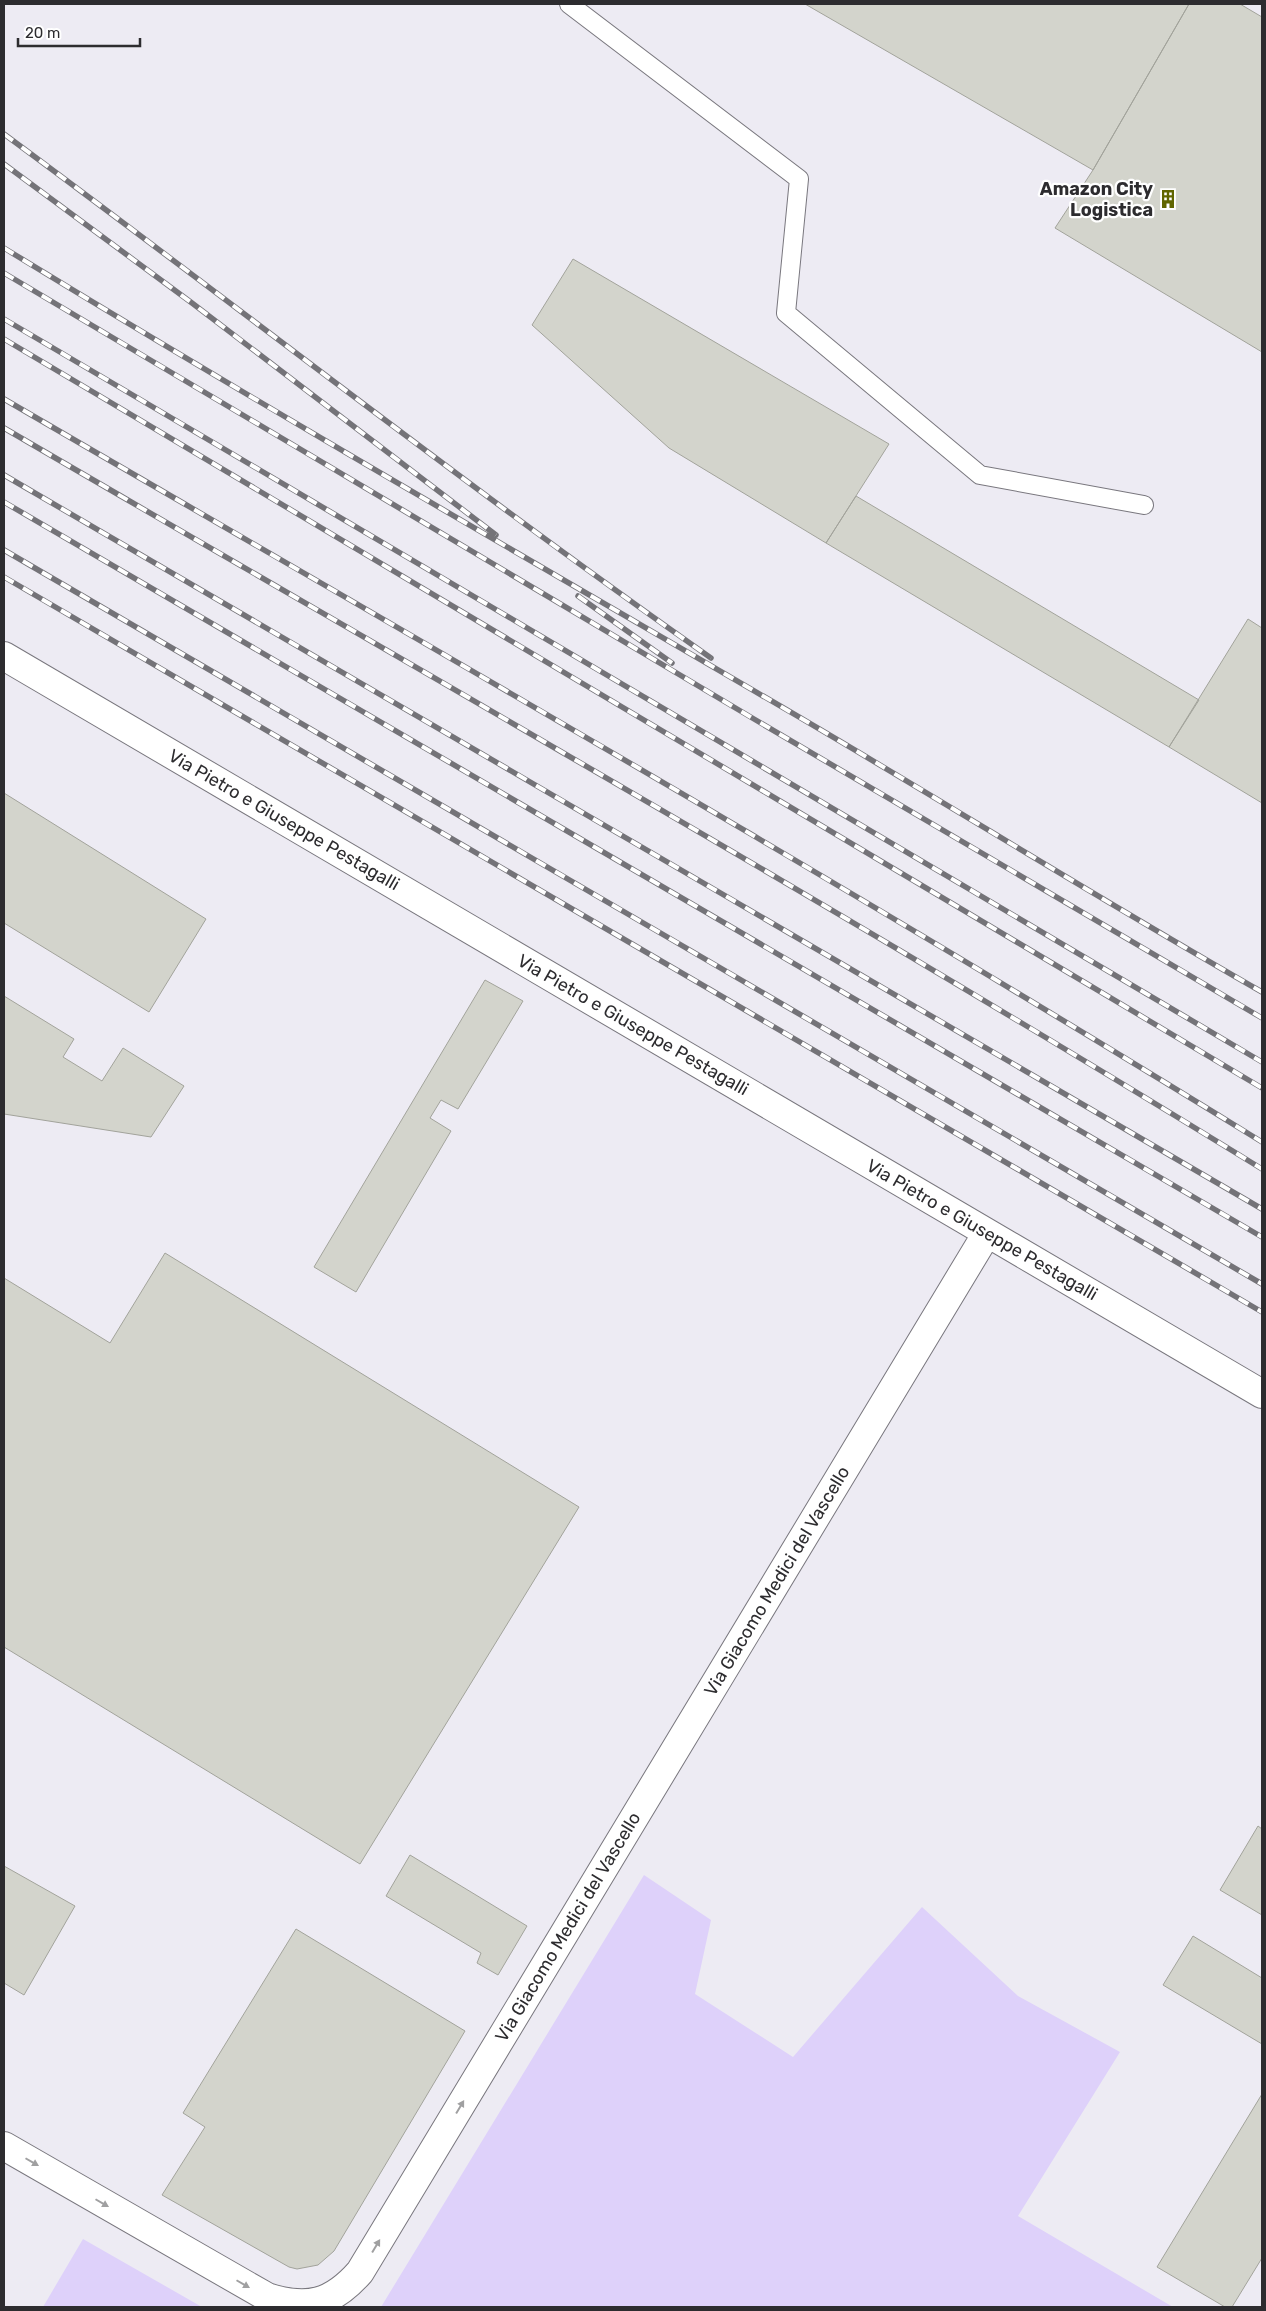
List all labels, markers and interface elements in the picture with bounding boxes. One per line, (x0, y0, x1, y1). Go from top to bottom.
scale bar (18, 15, 140, 47)
text: 20 m (25, 24, 60, 42)
place label: Amazon City Logistica (1040, 178, 1153, 221)
building icon: Amazon City Logistica (1157, 188, 1179, 210)
street label: Via Pietro e Giuseppe Pestagalli (164, 745, 404, 895)
street label: Via Pietro e Giuseppe Pestagalli (513, 950, 753, 1100)
street label: Via Pietro e Giuseppe Pestagalli (862, 1155, 1102, 1305)
street label: Via Giacomo Medici del Vascello (700, 1462, 854, 1700)
street label: Via Giacomo Medici del Vascello (491, 1808, 645, 2046)
one-way arrow (455, 2100, 464, 2113)
one-way arrow (25, 2158, 38, 2167)
one-way arrow (95, 2199, 110, 2207)
one-way arrow (371, 2239, 380, 2252)
one-way arrow (236, 2280, 251, 2288)

